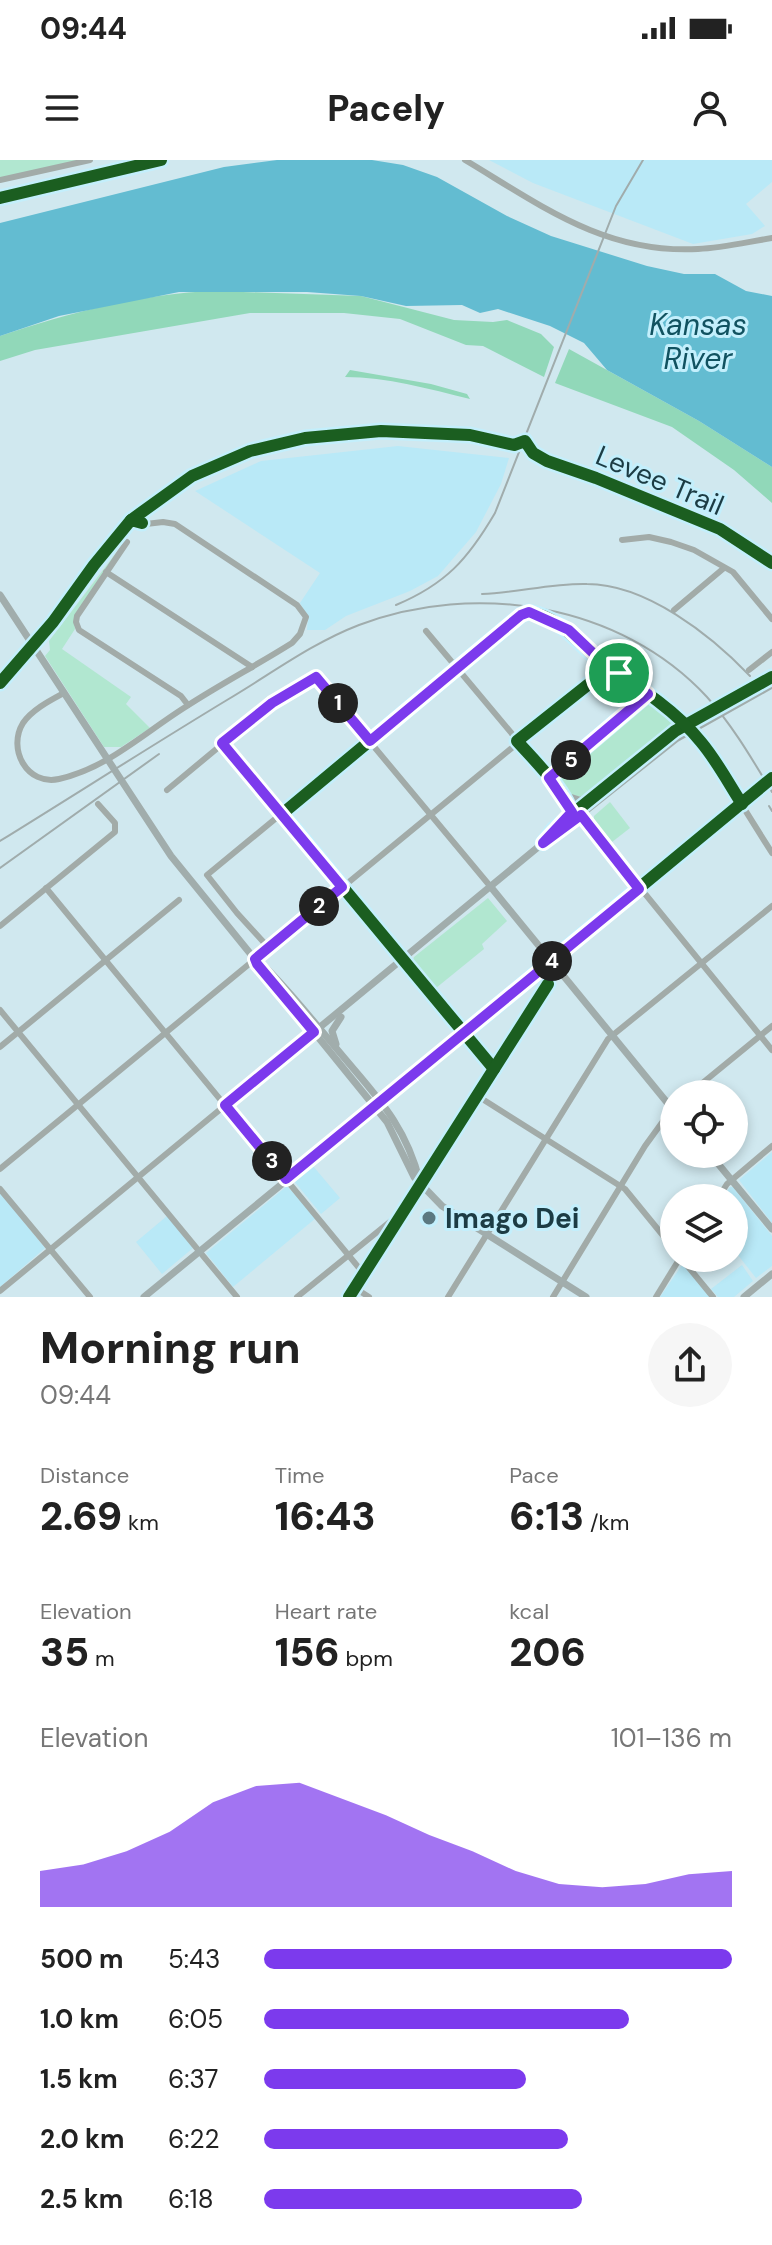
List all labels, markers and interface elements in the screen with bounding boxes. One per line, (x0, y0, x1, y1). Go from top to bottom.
text: 09:44 (40, 9, 127, 48)
text: Pacely (327, 85, 445, 132)
icon: menu (40, 86, 84, 130)
icon: person (688, 86, 732, 130)
water label: Kansas River (649, 305, 747, 378)
street label: Levee Trail (590, 437, 729, 524)
pin (585, 639, 653, 707)
icon: arrive (597, 651, 641, 695)
pin: 1 (318, 683, 358, 723)
text: 1 (334, 688, 342, 717)
pin: 5 (551, 740, 591, 780)
text: 5 (564, 745, 578, 774)
pin: 2 (299, 886, 339, 926)
text: 2 (313, 891, 325, 920)
pin: 4 (532, 941, 572, 981)
text: 4 (545, 946, 559, 975)
map controls (660, 1080, 748, 1272)
button: locate (660, 1080, 748, 1168)
pin: 3 (252, 1141, 292, 1181)
text: 3 (265, 1146, 279, 1175)
button: layers (660, 1184, 748, 1272)
place label: Imago Dei (445, 1200, 580, 1237)
marker: Imago Dei (420, 1209, 438, 1227)
text: Morning run (40, 1319, 301, 1377)
button: share (648, 1323, 732, 1407)
text: 09:44 (40, 1378, 111, 1412)
text: Distance (40, 1461, 129, 1490)
text: Time (275, 1461, 324, 1490)
text: Pace (509, 1461, 559, 1490)
text: 2.69 (40, 1490, 122, 1542)
text: 16:43 (275, 1490, 376, 1542)
text: 6:13 (509, 1490, 584, 1542)
text: km (122, 1508, 159, 1537)
text: /km (584, 1508, 629, 1537)
text: Elevation (40, 1597, 132, 1626)
text: Heart rate (275, 1597, 377, 1626)
text: kcal (509, 1597, 549, 1626)
text: 35 (40, 1626, 89, 1678)
text: 156 (275, 1626, 340, 1678)
text: 206 (509, 1626, 586, 1678)
text: m (89, 1644, 115, 1673)
text: bpm (340, 1644, 393, 1673)
text: Elevation (40, 1721, 148, 1755)
text: 101–136 m (611, 1721, 732, 1755)
text: 500 m (40, 1942, 123, 1976)
text: 5:43 (168, 1942, 220, 1976)
text: 1.0 km (40, 2002, 119, 2036)
text: 6:05 (168, 2002, 223, 2036)
text: 1.5 km (40, 2062, 118, 2096)
text: 6:37 (168, 2062, 218, 2096)
text: 2.0 km (40, 2122, 124, 2156)
text: 6:22 (168, 2122, 220, 2156)
text: 2.5 km (40, 2182, 123, 2216)
text: 6:18 (168, 2182, 214, 2216)

